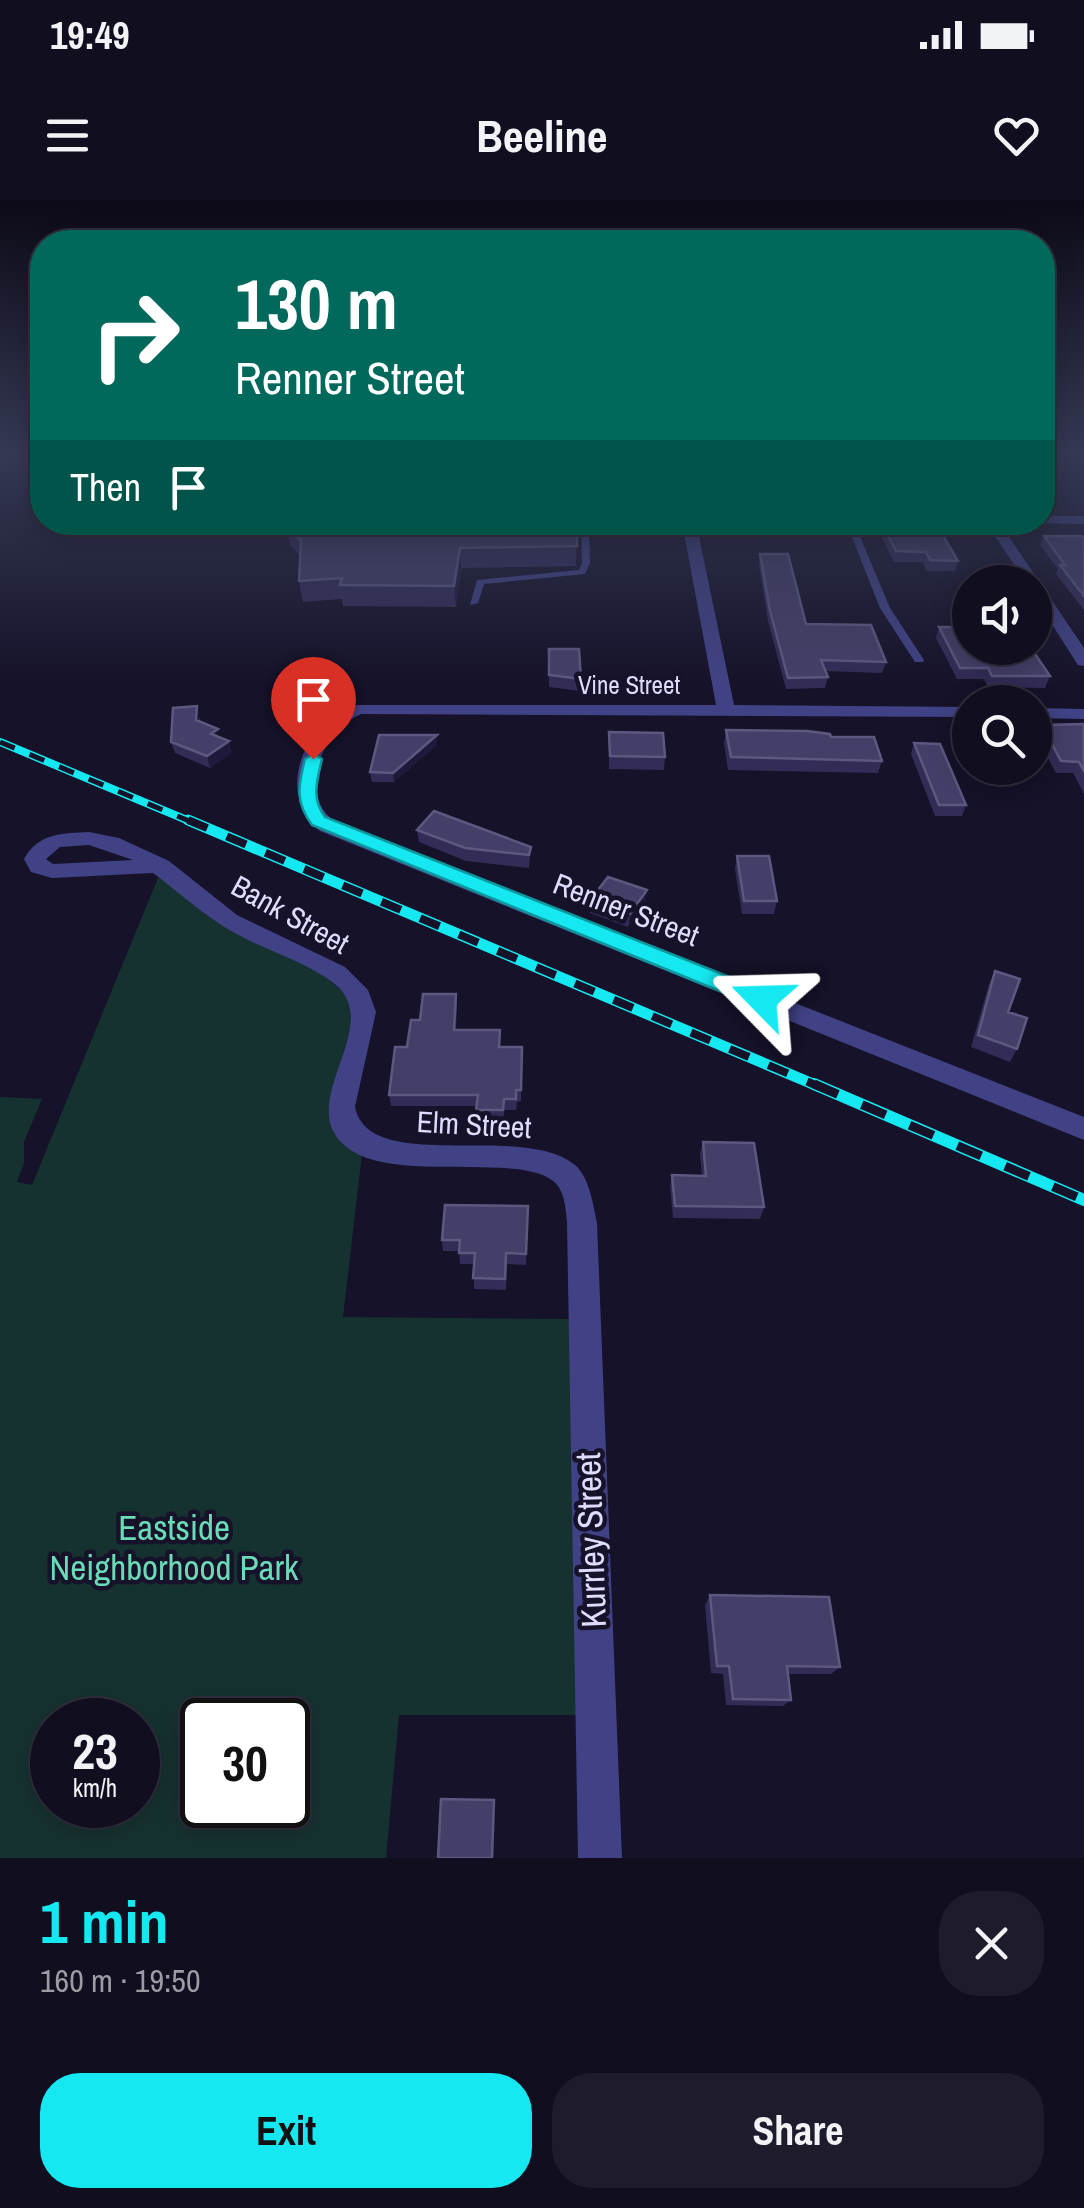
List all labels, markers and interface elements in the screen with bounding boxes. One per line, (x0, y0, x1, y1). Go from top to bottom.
text: 19:49 (50, 10, 130, 61)
text: Beeline (476, 105, 608, 166)
icon: menu (40, 108, 95, 163)
icon: heart (989, 108, 1044, 163)
text: 130 m (235, 257, 398, 351)
icon: right (70, 270, 200, 400)
text: Renner Street (235, 347, 465, 408)
icon: arrive (161, 460, 216, 515)
text: Then (70, 462, 141, 513)
map controls (952, 565, 1052, 785)
button: sound (952, 565, 1052, 665)
pin (271, 657, 356, 760)
street label: Vine Street (578, 668, 680, 702)
icon: arrive (286, 672, 341, 727)
button: search (952, 685, 1052, 785)
street label: Renner Street (548, 863, 705, 955)
street label: Bank Street (225, 865, 357, 963)
position arrow (710, 947, 814, 1051)
street label: Elm Street (416, 1101, 533, 1147)
street label: Kurrley Street (564, 1452, 617, 1629)
park label: Eastside Neighborhood Park (50, 1504, 299, 1591)
speed limit sign: 30 (180, 1698, 310, 1828)
text: 23 (72, 1717, 118, 1785)
text: km/h (73, 1771, 117, 1805)
text: 1 min (40, 1881, 169, 1962)
button: close (939, 1891, 1044, 1996)
text: 160 m · 19:50 (40, 1959, 200, 2002)
button: Exit (40, 2073, 532, 2188)
button: Share (552, 2073, 1044, 2188)

